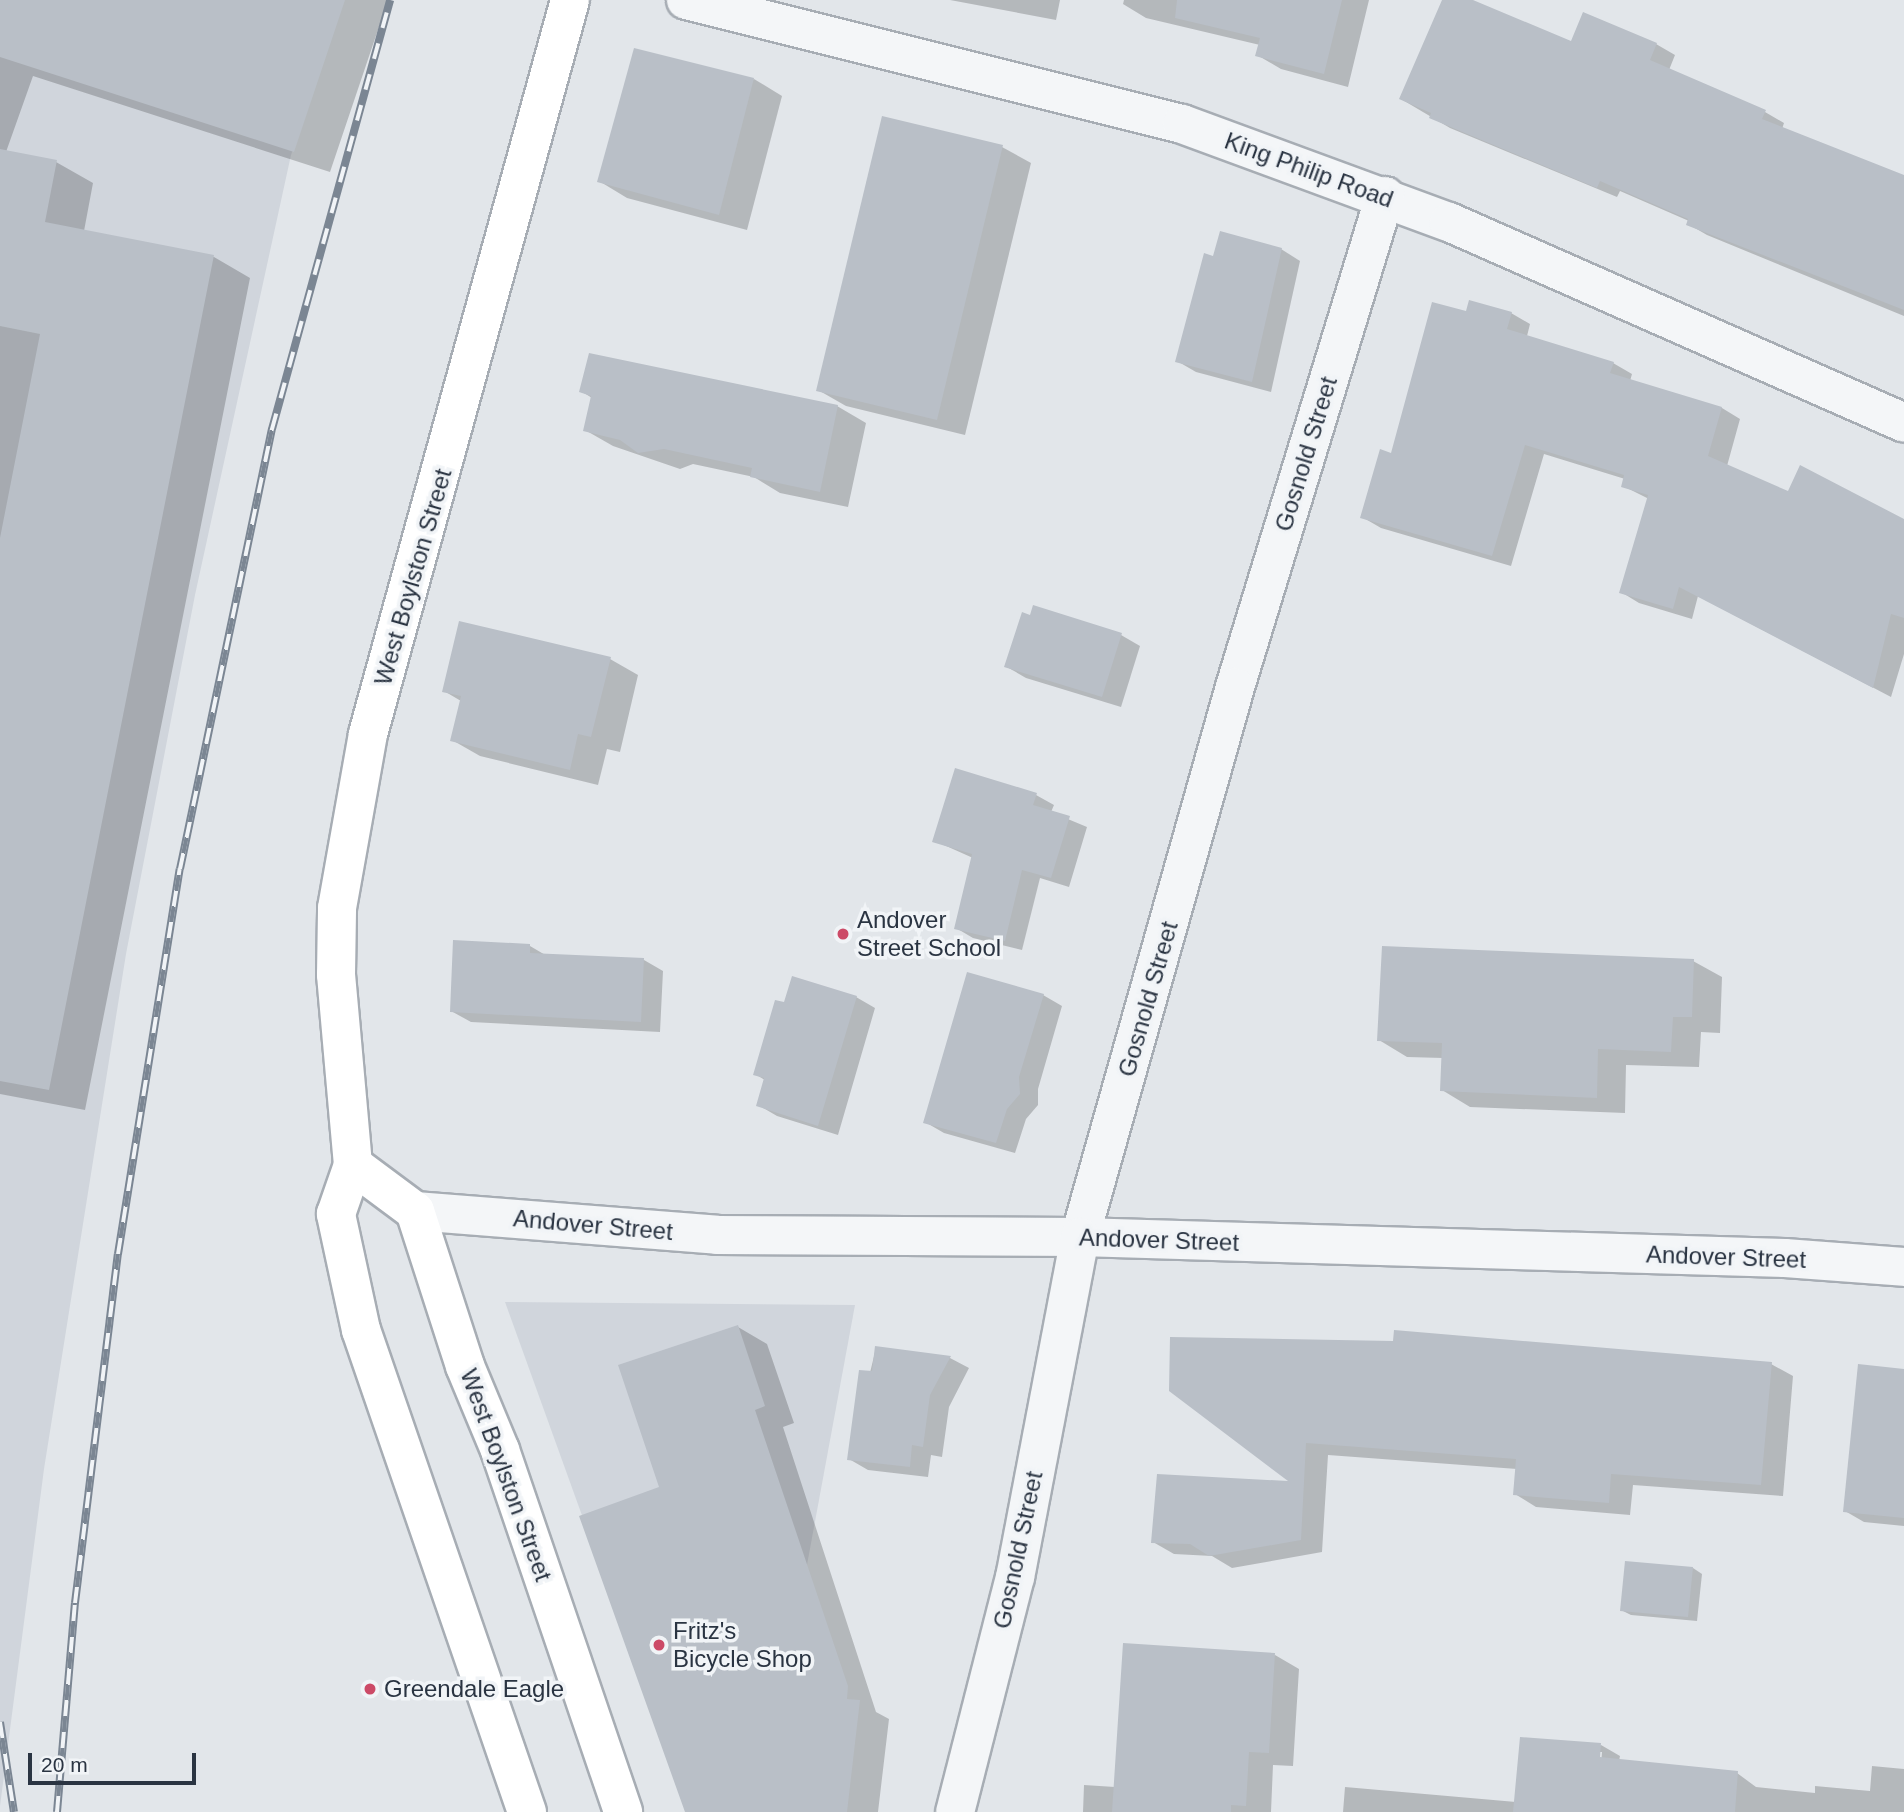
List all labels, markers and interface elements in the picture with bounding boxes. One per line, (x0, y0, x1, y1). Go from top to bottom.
street label: King Philip Road (1221, 126, 1397, 214)
street label: Gosnold Street (1269, 373, 1343, 535)
street label: West Boylston Street (368, 466, 458, 688)
place label: Andover Street School (857, 906, 1001, 962)
street label: Gosnold Street (1112, 918, 1184, 1080)
marker: Andover Street School (835, 926, 851, 942)
street label: Andover Street (512, 1204, 674, 1246)
street label: Andover Street (1079, 1223, 1239, 1257)
street label: Andover Street (1646, 1240, 1806, 1274)
street label: West Boylston Street (454, 1365, 558, 1585)
street label: Gosnold Street (987, 1469, 1049, 1631)
place label: Fritz's Bicycle Shop (673, 1617, 812, 1673)
marker: Fritz's Bicycle Shop (651, 1637, 667, 1653)
place label: Greendale Eagle (384, 1675, 564, 1703)
marker: Greendale Eagle (362, 1681, 378, 1697)
scale bar (32, 1738, 200, 1782)
text: 20 m (41, 1753, 88, 1776)

